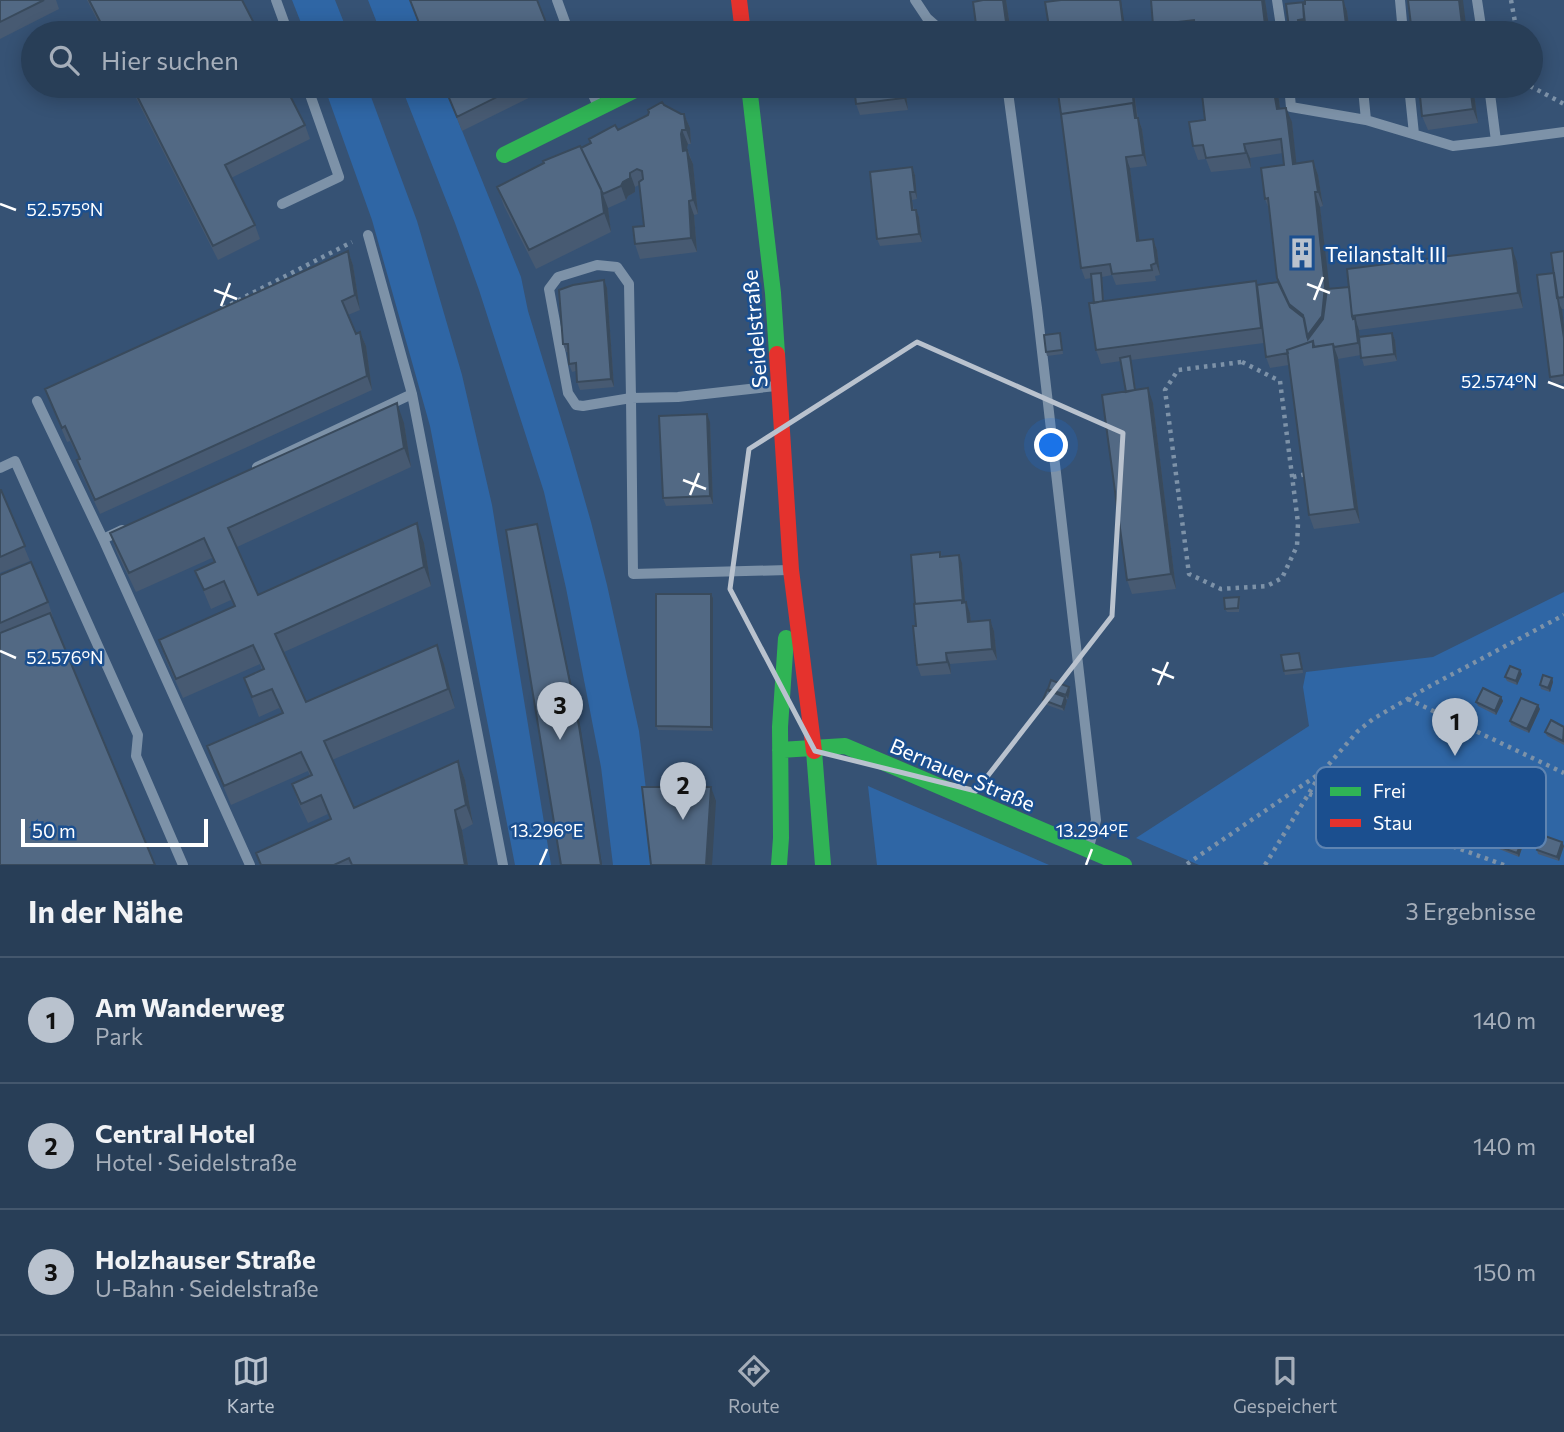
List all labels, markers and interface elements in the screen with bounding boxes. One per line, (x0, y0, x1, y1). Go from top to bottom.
search box (21, 21, 1543, 98)
icon: search (45, 41, 83, 79)
text: Hier suchen (101, 44, 239, 75)
text: 52.575°N (27, 198, 103, 220)
building icon: Teilanstalt III (1285, 236, 1319, 270)
place label: Teilanstalt III (1325, 241, 1446, 266)
street label: Seidelstraße (736, 269, 772, 389)
text: 52.574°N (1461, 370, 1537, 392)
your location (1034, 428, 1068, 462)
text: 52.576°N (26, 646, 104, 668)
pin: 3 (537, 682, 583, 740)
pin: 1 (1432, 698, 1478, 756)
street label: Bernauer Straße (887, 732, 1039, 816)
pin: 2 (660, 762, 706, 820)
legend (1316, 767, 1546, 848)
text: Frei (1373, 779, 1406, 802)
text: Stau (1373, 811, 1412, 834)
scale bar (21, 816, 208, 848)
text: 50 m (32, 819, 76, 842)
text: 13.296°E (511, 819, 583, 841)
text: 13.294°E (1056, 819, 1128, 841)
text: In der Nähe (28, 892, 183, 929)
text: 3 Ergebnisse (1406, 897, 1536, 925)
text: Am Wanderweg (95, 991, 284, 1022)
text: 1 (46, 1006, 56, 1034)
text: 140 m (1473, 1006, 1536, 1034)
text: Park (95, 1022, 143, 1050)
text: Central Hotel (95, 1117, 255, 1148)
text: 2 (44, 1132, 58, 1160)
text: 140 m (1473, 1132, 1536, 1160)
text: Hotel · Seidelstraße (95, 1148, 297, 1176)
text: Holzhauser Straße (95, 1243, 316, 1274)
text: 3 (44, 1258, 58, 1286)
text: 150 m (1473, 1258, 1536, 1286)
text: U-Bahn · Seidelstraße (95, 1274, 319, 1302)
tab: Karte (227, 1352, 275, 1417)
tab: Route (728, 1352, 780, 1417)
tab: Gespeichert (1233, 1352, 1337, 1417)

